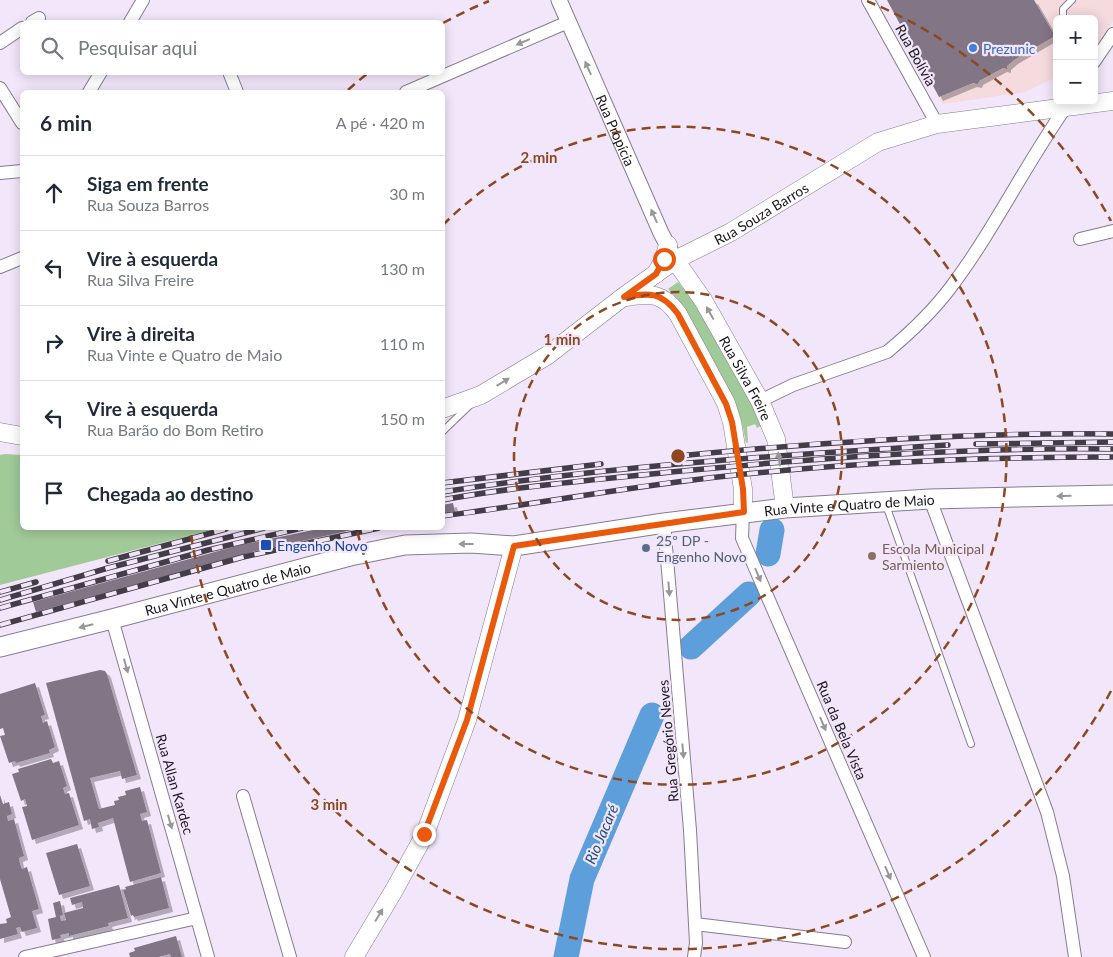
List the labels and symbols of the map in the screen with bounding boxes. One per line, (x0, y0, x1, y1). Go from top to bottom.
street label: Rua Bolívia (892, 21, 940, 89)
one-way arrow (516, 38, 530, 46)
place label: Prezunic (983, 40, 1036, 57)
marker: Prezunic (967, 42, 979, 54)
one-way arrow (584, 61, 592, 75)
street label: Rua Propícia (593, 92, 639, 168)
text: 2 min (520, 148, 558, 166)
street label: Rua Souza Barros (711, 178, 811, 248)
one-way arrow (650, 209, 658, 223)
route start (653, 248, 676, 271)
one-way arrow (706, 307, 715, 320)
text: 1 min (543, 330, 581, 348)
street label: Rua Silva Freire (716, 333, 776, 423)
one-way arrow (495, 378, 510, 386)
centre of rings (669, 447, 687, 465)
one-way arrow (775, 451, 783, 467)
street label: Rua Vinte e Quatro de Maio (763, 490, 935, 519)
one-way arrow (1056, 492, 1072, 500)
place label: 25º DP - Engenho Novo (656, 532, 747, 565)
place label: Engenho Novo (277, 537, 368, 554)
marker: Engenho Novo (259, 538, 273, 552)
one-way arrow (458, 540, 474, 548)
place label: Escola Municipal Sarmiento (882, 540, 984, 573)
marker: 25º DP - Engenho Novo (640, 542, 652, 554)
marker: Escola Municipal Sarmiento (866, 550, 878, 562)
street label: Rua Vinte e Quatro de Maio (143, 558, 312, 619)
one-way arrow (755, 568, 763, 582)
one-way arrow (666, 581, 674, 597)
one-way arrow (78, 622, 93, 630)
one-way arrow (122, 659, 130, 674)
street label: Rua da Bela Vista (814, 678, 871, 782)
street label: Rua Gregório Neves (654, 679, 682, 803)
one-way arrow (820, 717, 828, 731)
street label: Rua Allan Kardec (153, 732, 198, 836)
one-way arrow (680, 743, 688, 759)
text: 3 min (310, 795, 348, 813)
water label: Rio Jacaré (580, 802, 622, 866)
one-way arrow (166, 815, 174, 830)
route end (413, 823, 436, 846)
one-way arrow (884, 866, 892, 880)
one-way arrow (375, 909, 384, 922)

